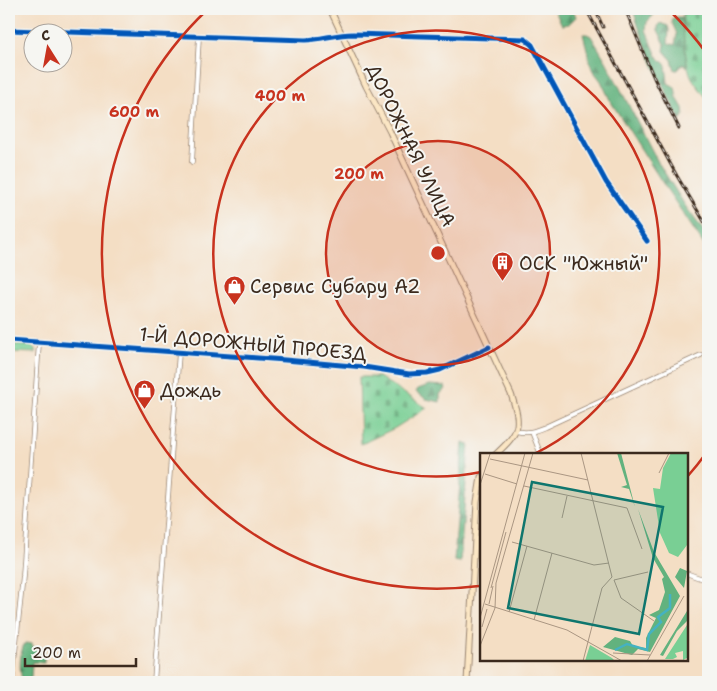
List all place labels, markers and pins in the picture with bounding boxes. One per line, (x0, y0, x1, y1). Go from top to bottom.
centre of rings (429, 244, 447, 262)
building icon: ОСК "Южный" (491, 251, 515, 282)
place label: ОСК "Южный" (519, 251, 648, 276)
shop icon: Сервис Субару А2 (222, 274, 246, 305)
place label: Сервис Субару А2 (250, 274, 420, 299)
shop icon: Дождь (132, 378, 156, 409)
place label: Дождь (160, 378, 221, 403)

